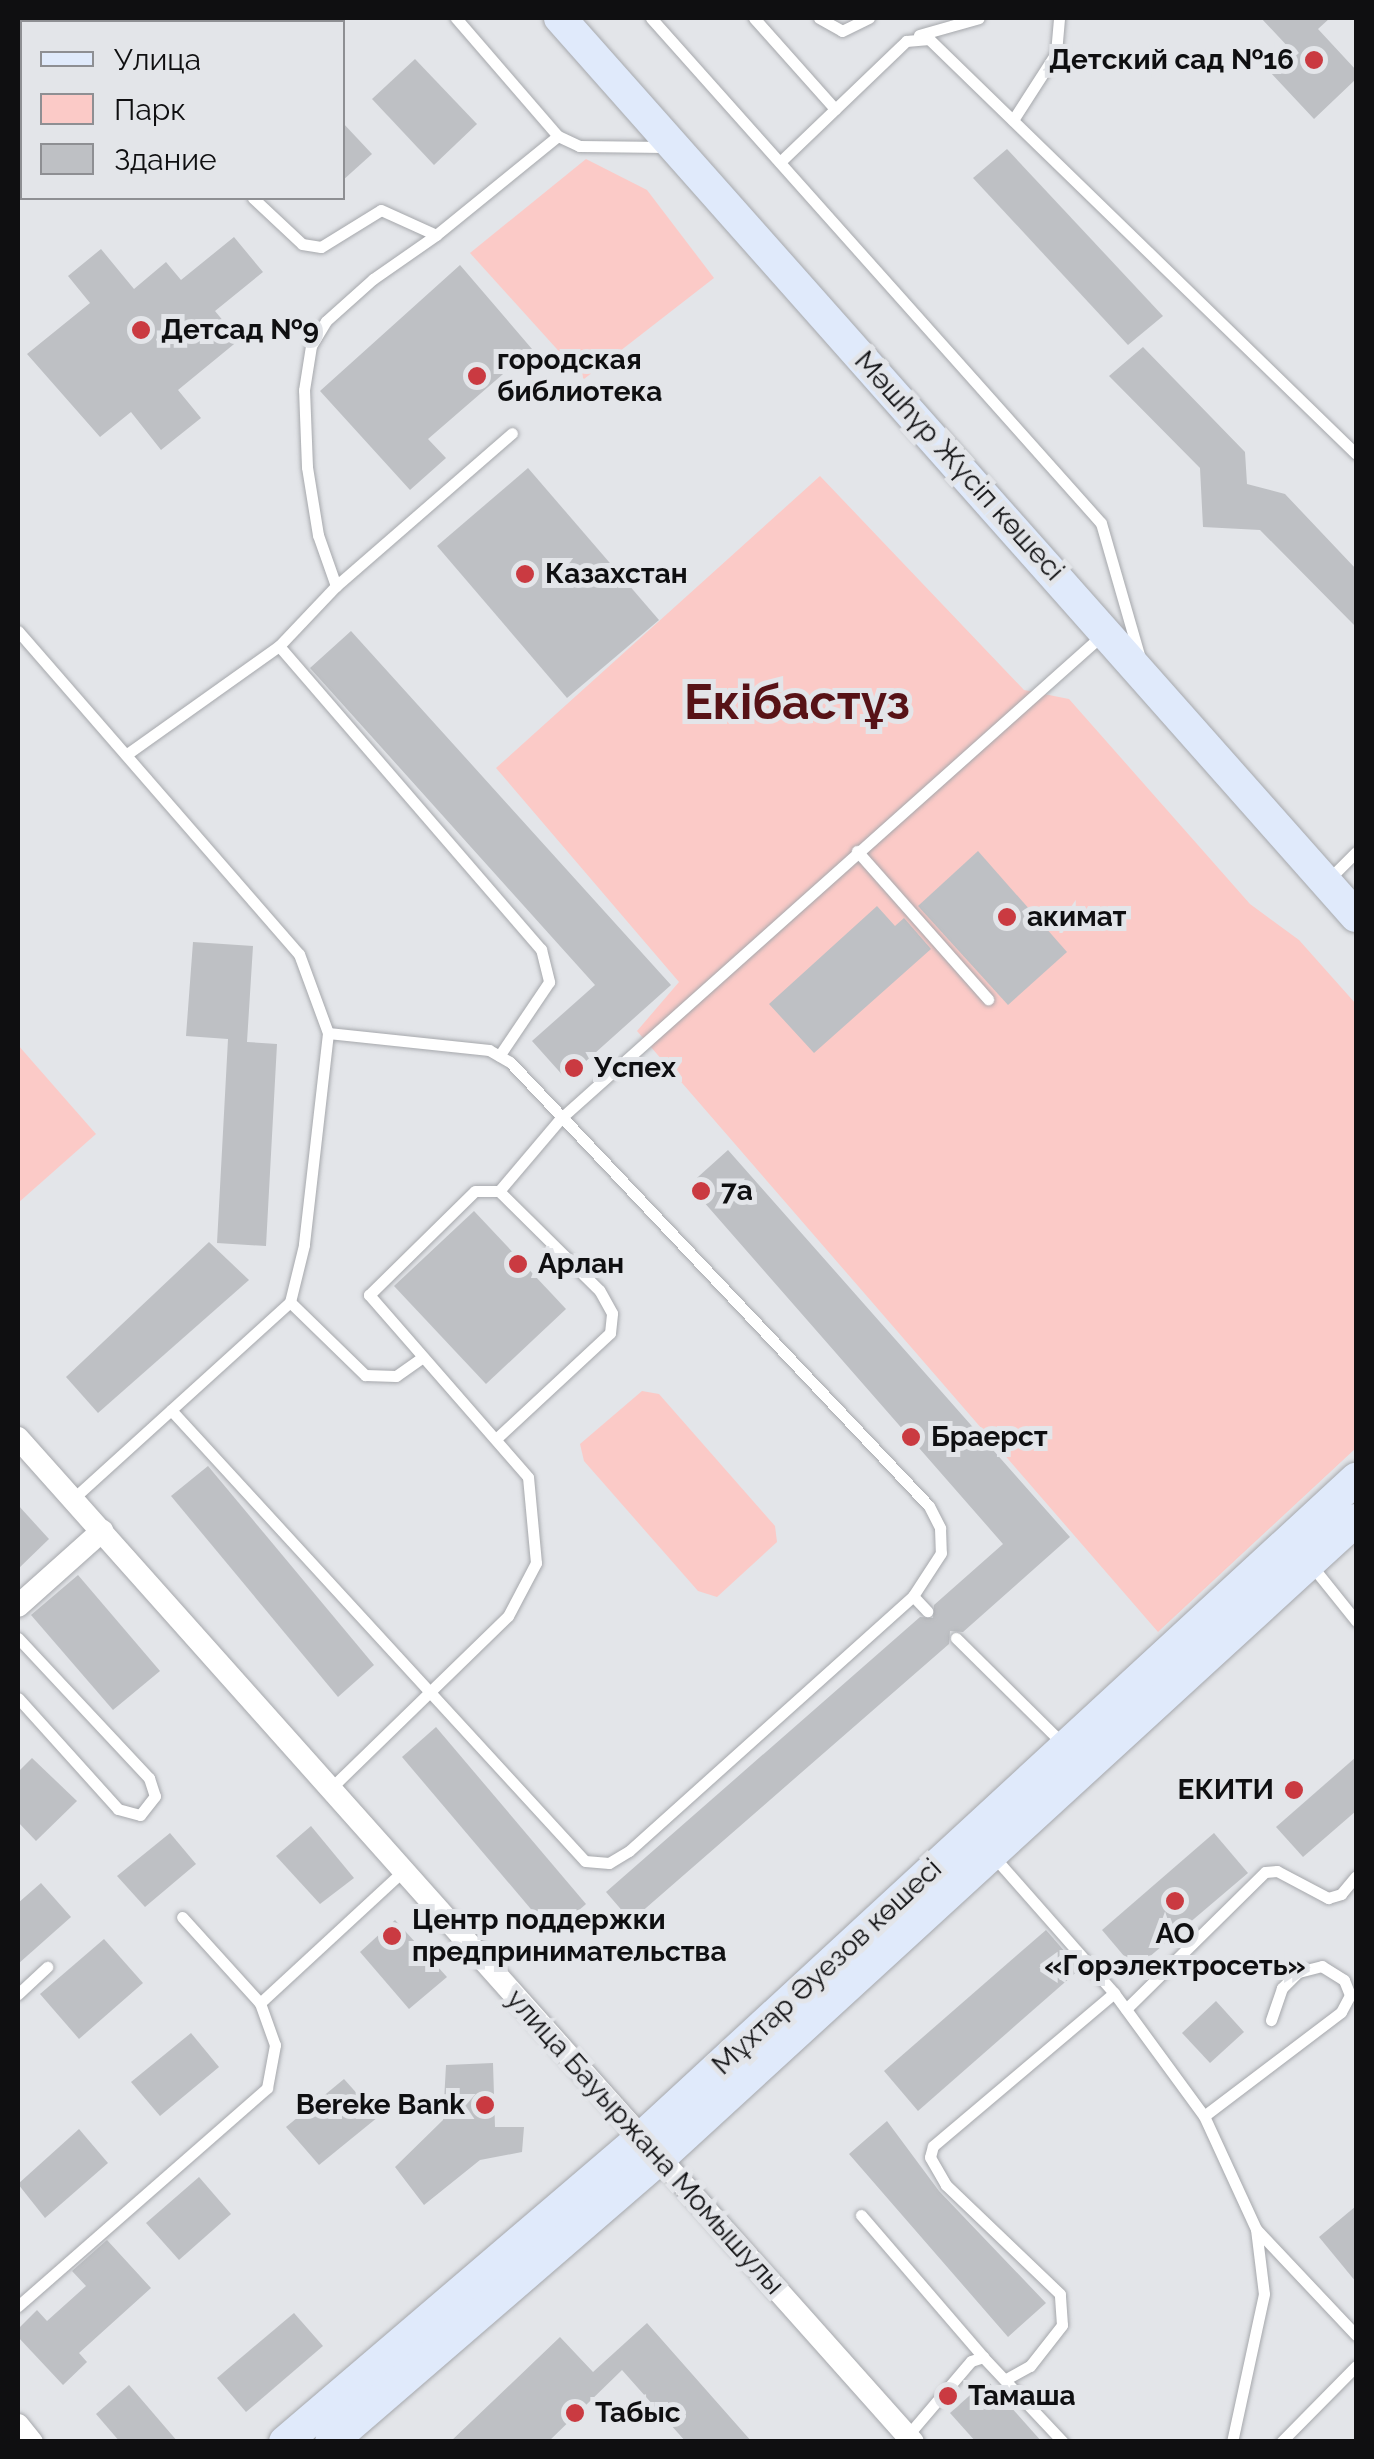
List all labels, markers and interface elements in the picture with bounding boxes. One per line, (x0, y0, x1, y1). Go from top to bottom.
legend (20, 20, 345, 200)
text: Улица (114, 42, 201, 77)
place label: Детский сад №16 (1049, 43, 1294, 77)
marker: Детский сад №16 (1303, 49, 1325, 71)
text: Парк (114, 92, 186, 127)
text: Здание (114, 142, 217, 177)
place label: Детсад №9 (161, 313, 319, 347)
marker: Детсад №9 (130, 319, 152, 341)
place label: городская библиотека (497, 343, 662, 409)
street label: Мәшһүр Жүсіп көшесі (847, 344, 1071, 588)
marker: городская библиотека (466, 365, 488, 387)
place label: Казахстан (545, 557, 688, 591)
marker: Казахстан (514, 563, 536, 585)
district label: Екібастұз (684, 674, 910, 732)
place label: акимат (1027, 900, 1126, 934)
marker: акимат (996, 906, 1018, 928)
place label: Успех (594, 1051, 676, 1085)
marker: Успех (563, 1057, 585, 1079)
place label: 7а (721, 1174, 753, 1208)
marker: 7а (690, 1180, 712, 1202)
place label: Арлан (538, 1247, 624, 1281)
marker: Арлан (507, 1253, 529, 1275)
place label: Браерст (931, 1420, 1048, 1454)
marker: Браерст (900, 1426, 922, 1448)
place label: ЕКИТИ (1178, 1773, 1274, 1807)
marker: ЕКИТИ (1283, 1779, 1305, 1801)
street label: Мұхтар Әуезов көшесі (705, 1852, 949, 2082)
marker: АО «Горэлектросеть» (1164, 1890, 1186, 1912)
place label: Центр поддержки предпринимательства (412, 1903, 727, 1969)
place label: АО «Горэлектросеть» (1044, 1917, 1306, 1983)
marker: Центр поддержки предпринимательства (381, 1925, 403, 1947)
street label: улица Бауыржана Момышулы (499, 1983, 791, 2301)
place label: Bereke Bank (296, 2088, 465, 2122)
marker: Bereke Bank (474, 2094, 496, 2116)
place label: Тамаша (968, 2379, 1076, 2413)
marker: Тамаша (937, 2385, 959, 2407)
place label: Табыс (595, 2396, 681, 2430)
marker: Табыс (564, 2402, 586, 2424)

